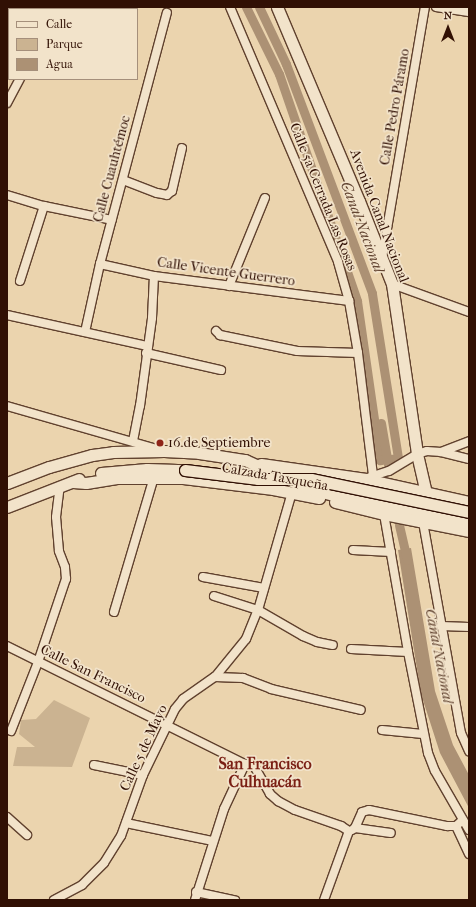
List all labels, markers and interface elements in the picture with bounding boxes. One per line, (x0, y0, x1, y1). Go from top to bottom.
legend (8, 8, 138, 80)
north arrow (428, 8, 468, 48)
text: N (444, 9, 452, 22)
text: Calle (46, 17, 72, 31)
text: Parque (46, 37, 83, 51)
street label: Calle Pedro Páramo (376, 47, 414, 167)
text: Agua (46, 57, 73, 71)
street label: Calle Cuauhtémoc (90, 114, 134, 224)
street label: Calle 5a Cerrada Las Rosas (286, 121, 360, 273)
street label: Avenida Canal Nacional (346, 147, 412, 285)
water label: Canal Nacional (336, 179, 388, 275)
street label: Calle Vicente Guerrero (156, 254, 296, 290)
place label: 16 de Septiembre (168, 435, 270, 451)
marker: 16 de Septiembre (155, 438, 165, 448)
street label: Calzada Taxqueña (220, 459, 330, 495)
water label: Canal Nacional (421, 607, 457, 705)
street label: Calle San Francisco (38, 641, 148, 707)
street label: Calle 5 de Mayo (117, 702, 171, 794)
district label: San Francisco Culhuacán (218, 754, 312, 792)

